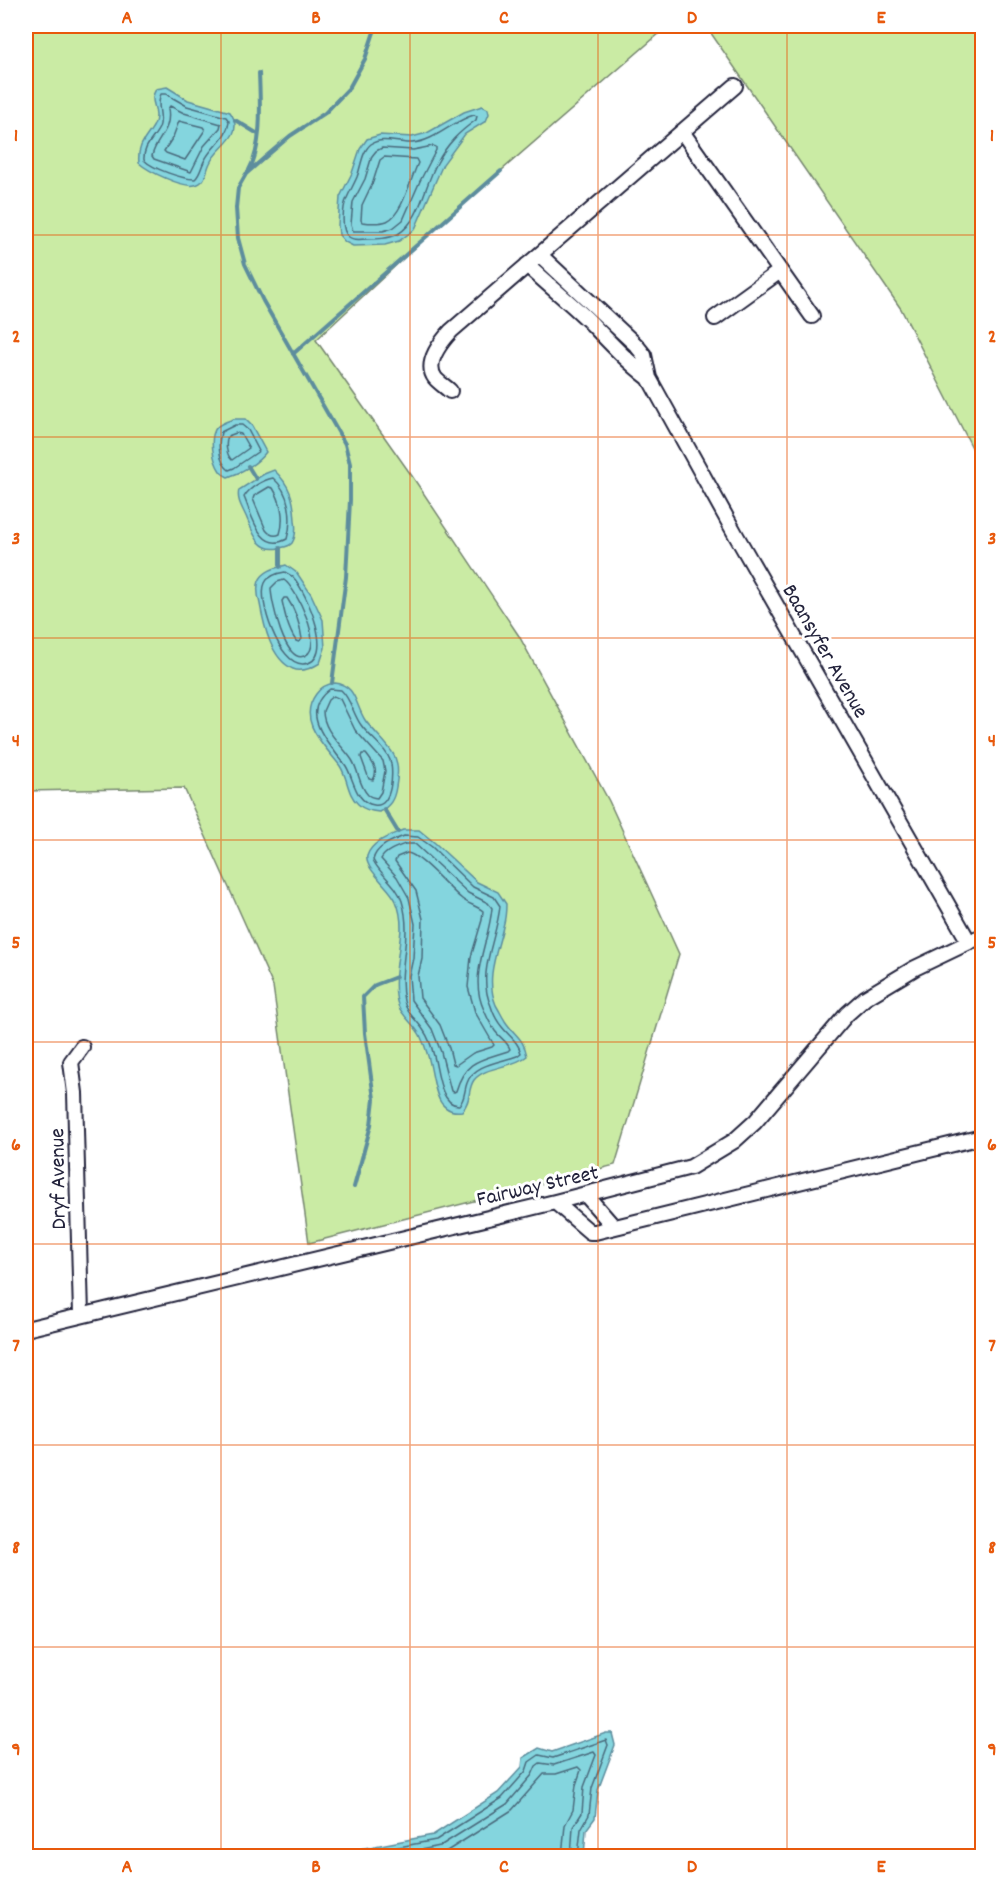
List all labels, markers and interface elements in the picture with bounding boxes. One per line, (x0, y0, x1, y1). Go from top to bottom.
text: A (122, 5, 133, 33)
text: B (311, 5, 321, 33)
text: C (499, 5, 509, 33)
text: D (687, 5, 698, 33)
text: E (876, 5, 886, 33)
text: 1 (14, 123, 18, 151)
text: 1 (990, 123, 994, 151)
text: 2 (12, 324, 20, 352)
text: 2 (988, 324, 996, 352)
text: 3 (12, 526, 20, 554)
text: 3 (988, 526, 996, 554)
street label: Baansyfer Avenue (773, 579, 875, 725)
text: 4 (12, 728, 20, 756)
text: 4 (988, 728, 996, 756)
text: 5 (11, 930, 21, 958)
text: 5 (987, 930, 997, 958)
street label: Dryf Avenue (43, 1128, 76, 1230)
text: 6 (11, 1132, 21, 1160)
text: 6 (987, 1132, 997, 1160)
street label: Fairway Street (474, 1158, 602, 1216)
text: 7 (12, 1333, 20, 1361)
text: 7 (988, 1333, 996, 1361)
text: 8 (12, 1535, 20, 1563)
text: 8 (988, 1535, 996, 1563)
text: 9 (11, 1737, 21, 1765)
text: 9 (987, 1737, 997, 1765)
text: A (122, 1854, 133, 1882)
text: B (311, 1854, 321, 1882)
text: C (499, 1854, 509, 1882)
text: D (687, 1854, 698, 1882)
text: E (876, 1854, 886, 1882)

